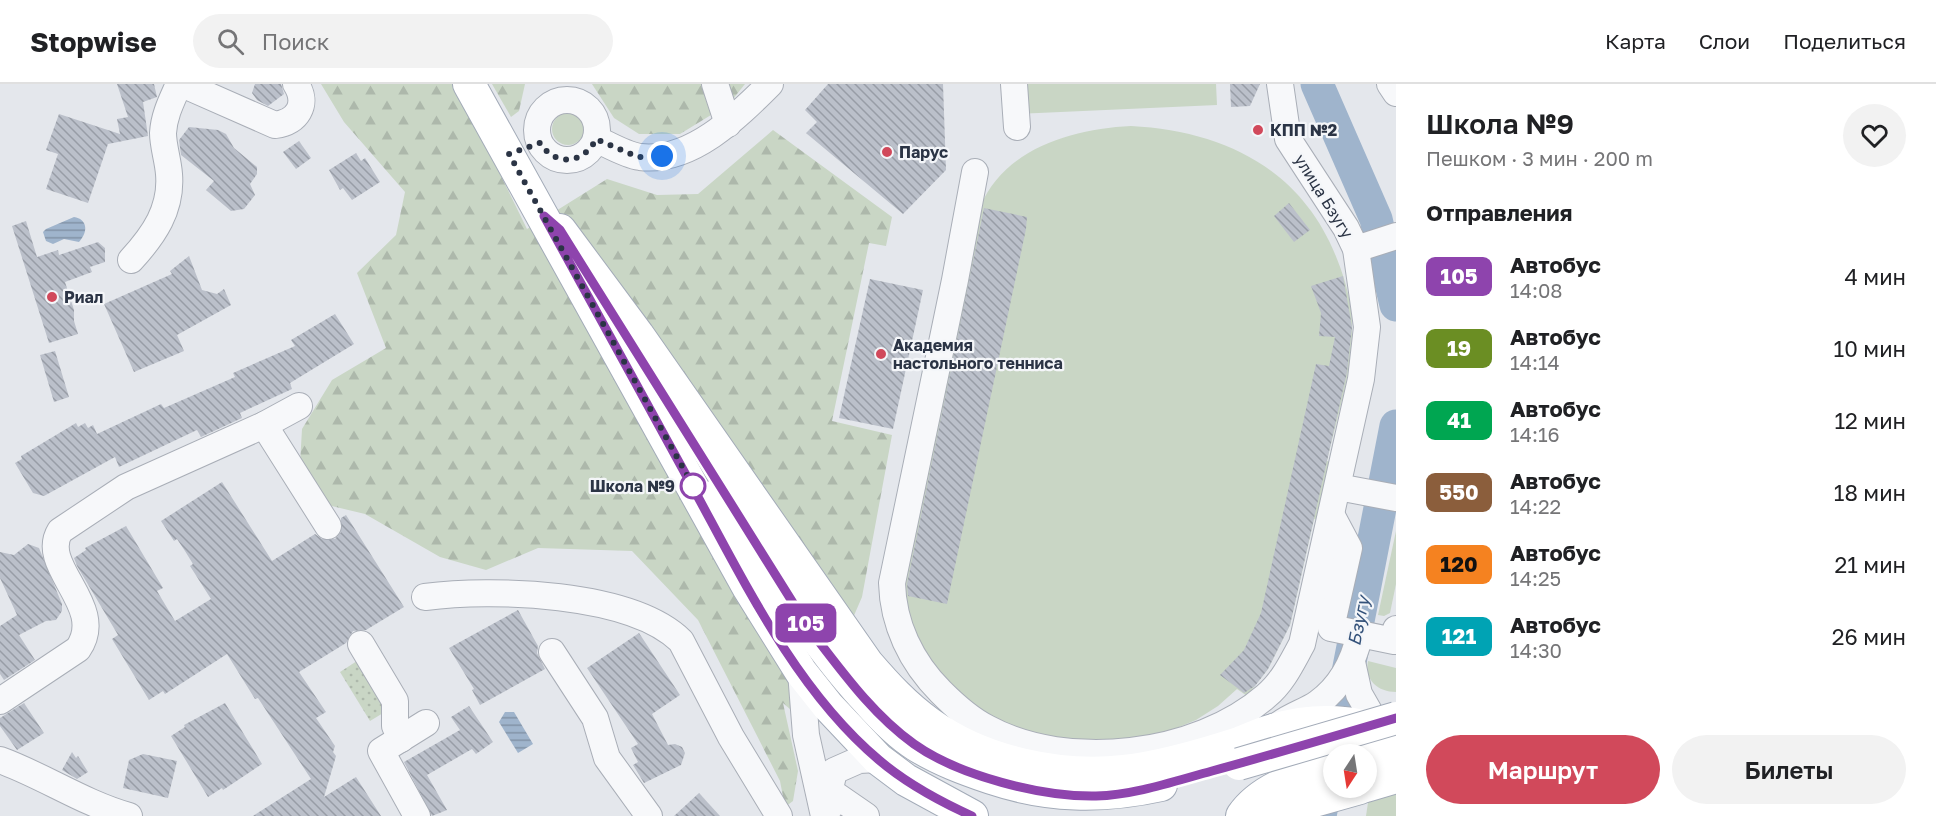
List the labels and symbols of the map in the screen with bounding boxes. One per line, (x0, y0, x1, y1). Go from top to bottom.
place label: КПП №2 (1270, 120, 1338, 140)
marker: КПП №2 (1251, 123, 1265, 137)
your location (647, 141, 677, 171)
place label: Парус (899, 142, 948, 162)
marker: Парус (880, 145, 894, 159)
street label: улица Бзугу (1290, 150, 1358, 242)
place label: Риал (64, 287, 103, 307)
marker: Риал (45, 290, 59, 304)
place label: Академия настольного тенниса (893, 335, 1063, 373)
marker: Академия настольного тенниса (874, 347, 888, 361)
marker: Школа №9 (680, 473, 706, 499)
place label: Школа №9 (590, 476, 675, 496)
water label: Бзугу (1342, 592, 1374, 648)
line badge: 105 (772, 604, 840, 642)
north arrow (1323, 744, 1377, 798)

